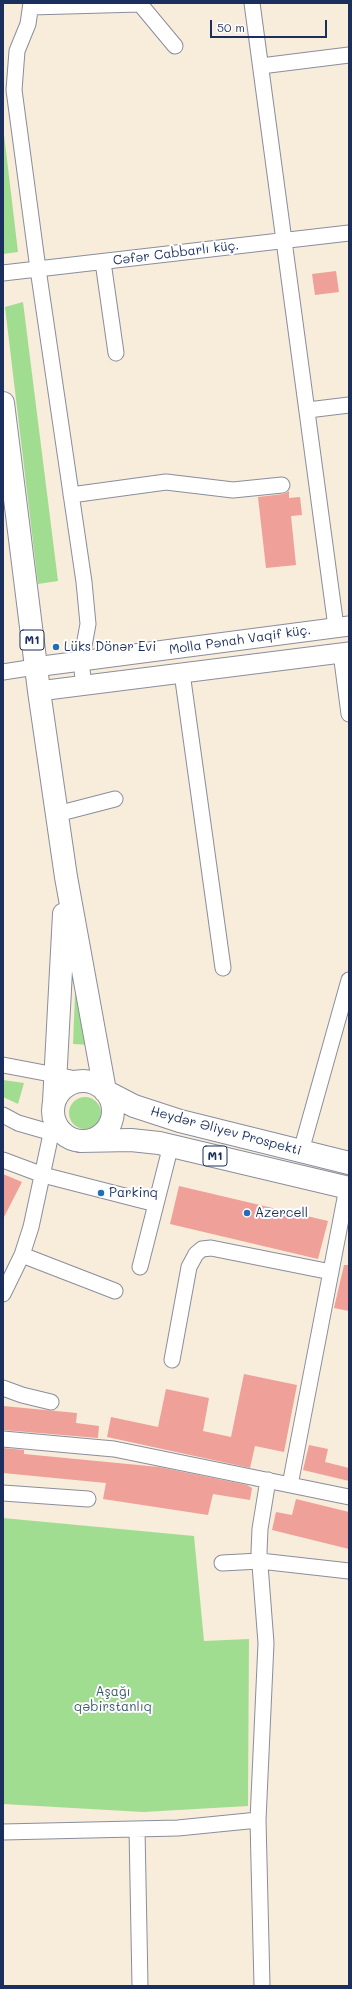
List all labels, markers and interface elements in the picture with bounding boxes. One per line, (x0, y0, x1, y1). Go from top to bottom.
scale bar (212, 12, 329, 38)
text: 50 m (217, 19, 245, 35)
street label: Cəfər Cabbarlı küç. (112, 238, 240, 268)
street label: Molla Pənah Vaqif küç. (168, 622, 312, 658)
road number: M1 (20, 630, 44, 650)
place label: Lüks Dönər Evi (64, 639, 156, 655)
marker: Lüks Dönər Evi (51, 642, 61, 652)
street label: Heydər Əliyev Prospekti (149, 1103, 303, 1159)
road number: M1 (203, 1146, 227, 1166)
place label: Parkinq (109, 1185, 158, 1201)
marker: Parkinq (96, 1188, 106, 1198)
place label: Azercell (255, 1205, 308, 1221)
marker: Azercell (242, 1208, 252, 1218)
park label: Aşağı qəbirstanlıq (74, 1684, 152, 1715)

